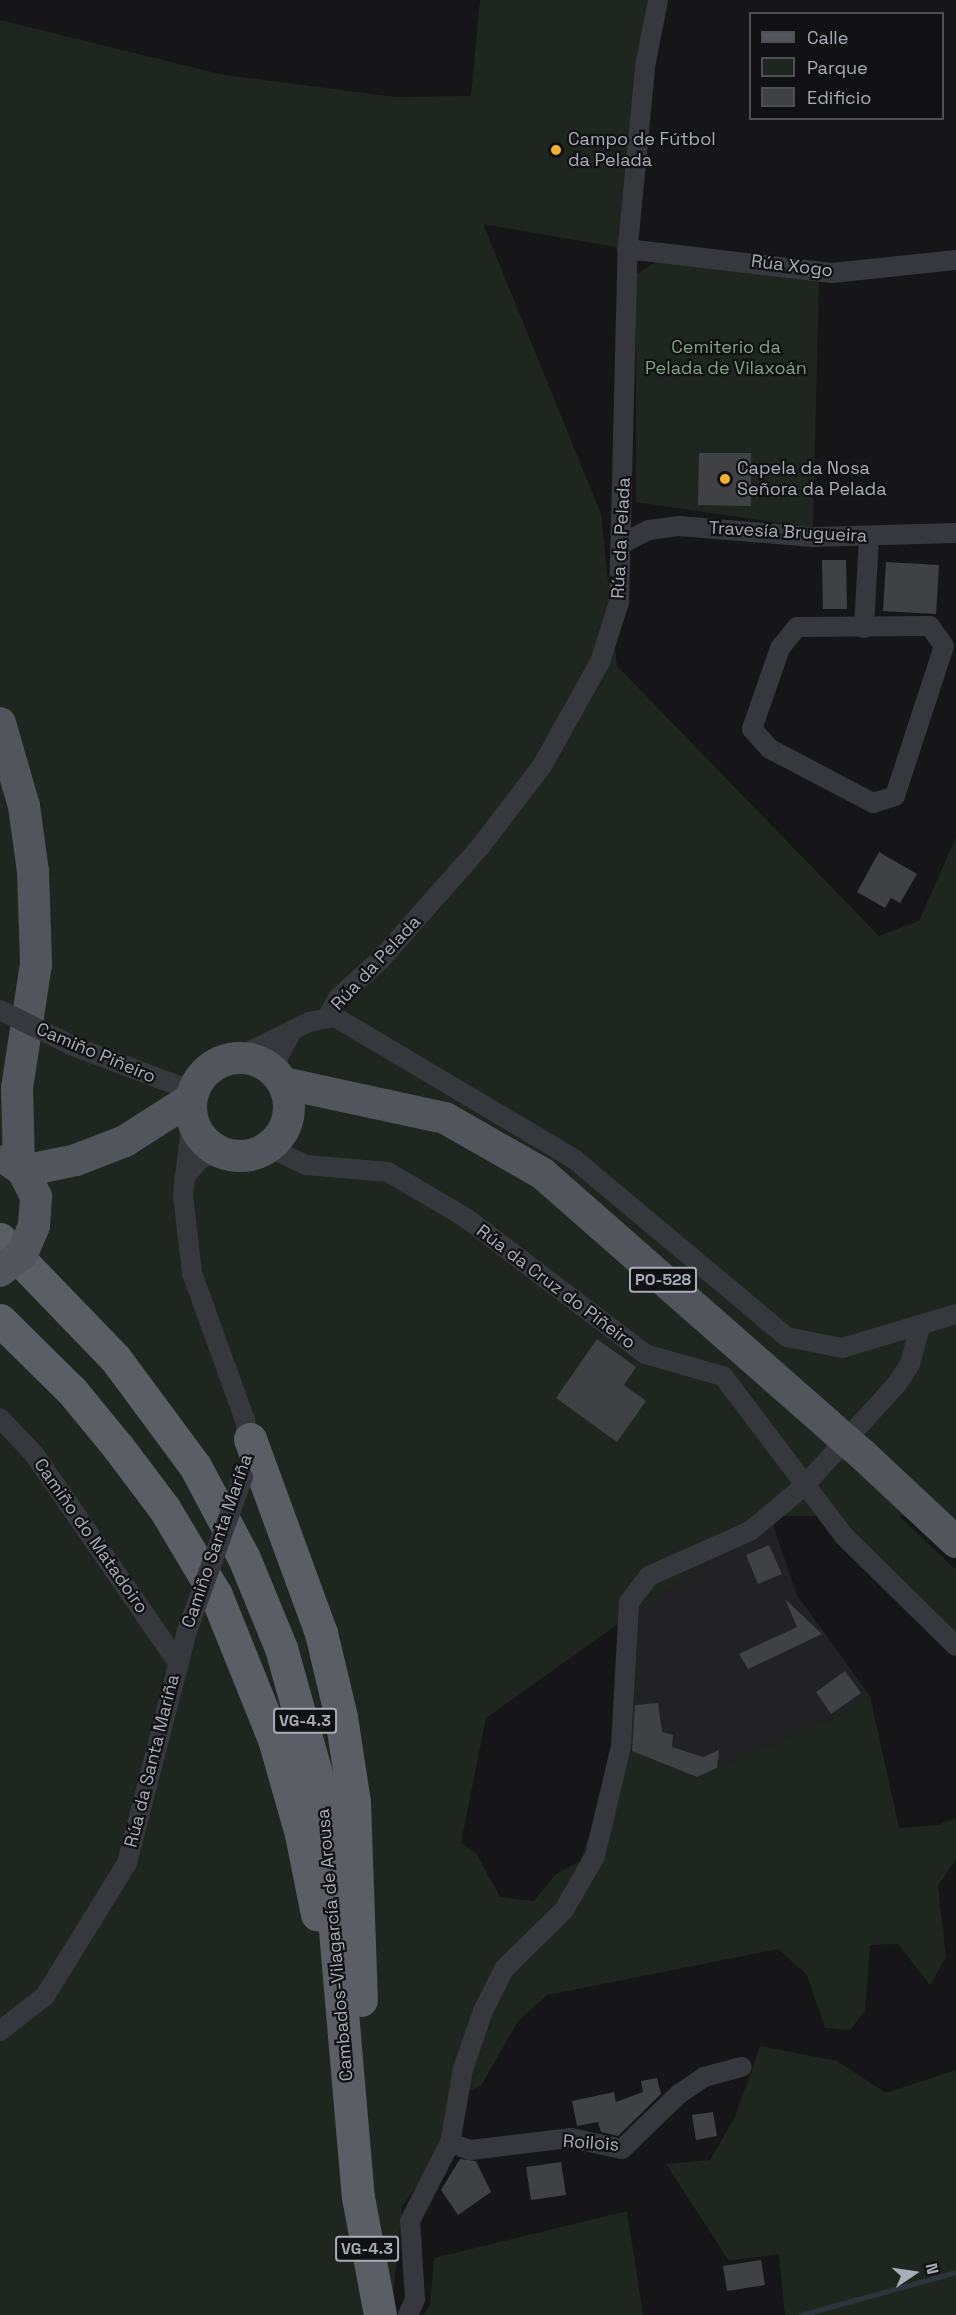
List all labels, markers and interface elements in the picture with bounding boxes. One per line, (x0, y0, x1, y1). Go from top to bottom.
legend (749, 12, 944, 120)
text: Calle (807, 26, 848, 49)
text: Parque (807, 56, 868, 79)
text: Edificio (807, 86, 871, 109)
place label: Campo de Fútbol da Pelada (568, 129, 716, 172)
marker: Campo de Fútbol da Pelada (549, 143, 563, 157)
street label: Rúa Xogo (750, 250, 834, 282)
park label: Cemiterio da Pelada de Vilaxoán (645, 337, 807, 380)
place label: Capela da Nosa Señora da Pelada (737, 458, 887, 500)
marker: Capela da Nosa Señora da Pelada (718, 472, 732, 486)
street label: Rúa da Pelada (607, 477, 635, 599)
street label: Travesía Brugueira (708, 517, 868, 547)
street label: Rúa da Pelada (327, 911, 425, 1015)
street label: Camiño Piñeiro (33, 1018, 159, 1088)
street label: Rúa da Cruz do Piñeiro (472, 1220, 640, 1354)
road number: PO-528 (628, 1267, 698, 1293)
street label: Camiño Santa Mariña (177, 1451, 257, 1631)
street label: Camiño do Matadoiro (29, 1454, 153, 1618)
street label: Rúa da Santa Mariña (120, 1672, 184, 1850)
road number: VG-4.3 (272, 1708, 338, 1734)
street label: Cambados-Vilagarcía de Arousa (312, 1808, 358, 2082)
street label: Roilois (562, 2130, 620, 2156)
road number: VG-4.3 (334, 2236, 400, 2262)
north arrow (884, 2243, 944, 2303)
text: N (921, 2261, 943, 2276)

